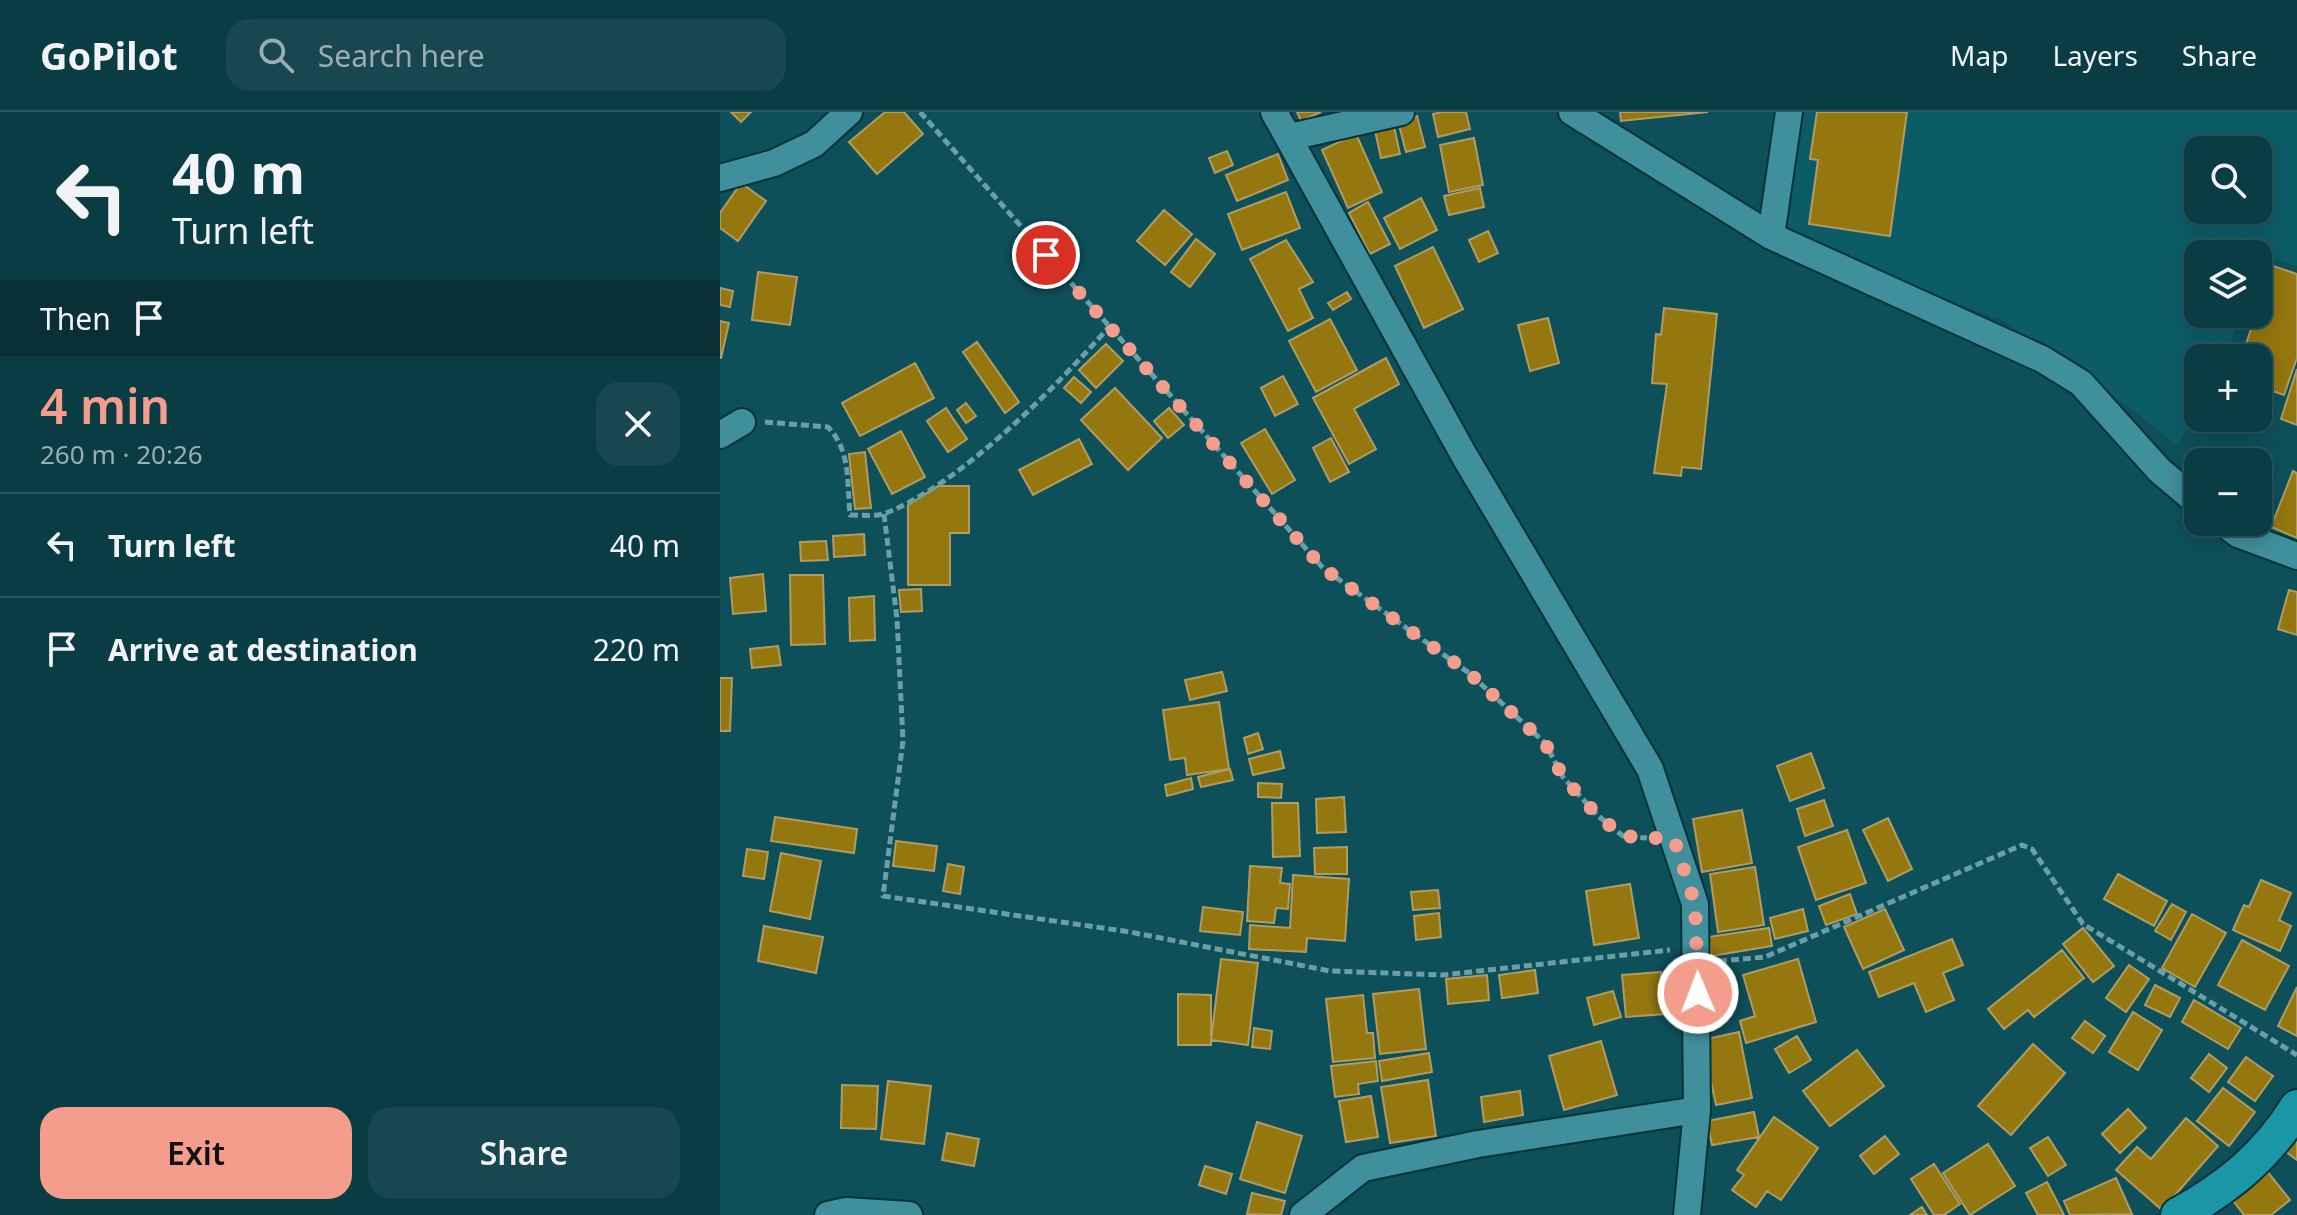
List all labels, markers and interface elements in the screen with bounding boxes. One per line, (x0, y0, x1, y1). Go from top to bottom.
search box (226, 19, 786, 91)
text: GoPilot (40, 29, 178, 81)
icon: search (254, 33, 298, 77)
text: Search here (318, 35, 485, 76)
text: Map (1950, 36, 2008, 74)
text: Layers (2052, 36, 2138, 74)
text: Share (2182, 36, 2257, 74)
text: 40 m (172, 134, 305, 210)
map controls (2184, 136, 2272, 536)
button: search (2184, 136, 2272, 224)
icon: left (40, 144, 144, 248)
text: Turn left (172, 206, 314, 255)
pin (1012, 221, 1080, 289)
icon: arrive (1024, 233, 1068, 277)
button: layers (2184, 240, 2272, 328)
icon: arrive (127, 296, 171, 340)
text: Then (40, 298, 111, 339)
button: + (2184, 344, 2272, 432)
text: 4 min (40, 373, 170, 438)
button: close (596, 382, 680, 466)
text: 260 m · 20:26 (40, 436, 203, 472)
button: − (2184, 448, 2272, 536)
icon: left (40, 523, 84, 567)
text: Turn left (108, 525, 236, 566)
text: 40 m (610, 525, 680, 566)
icon: arrive (40, 627, 84, 671)
text: Arrive at destination (108, 629, 418, 670)
text: 220 m (593, 629, 680, 670)
position arrow (1656, 951, 1740, 1035)
button: Exit (40, 1107, 352, 1199)
button: Share (368, 1107, 680, 1199)

